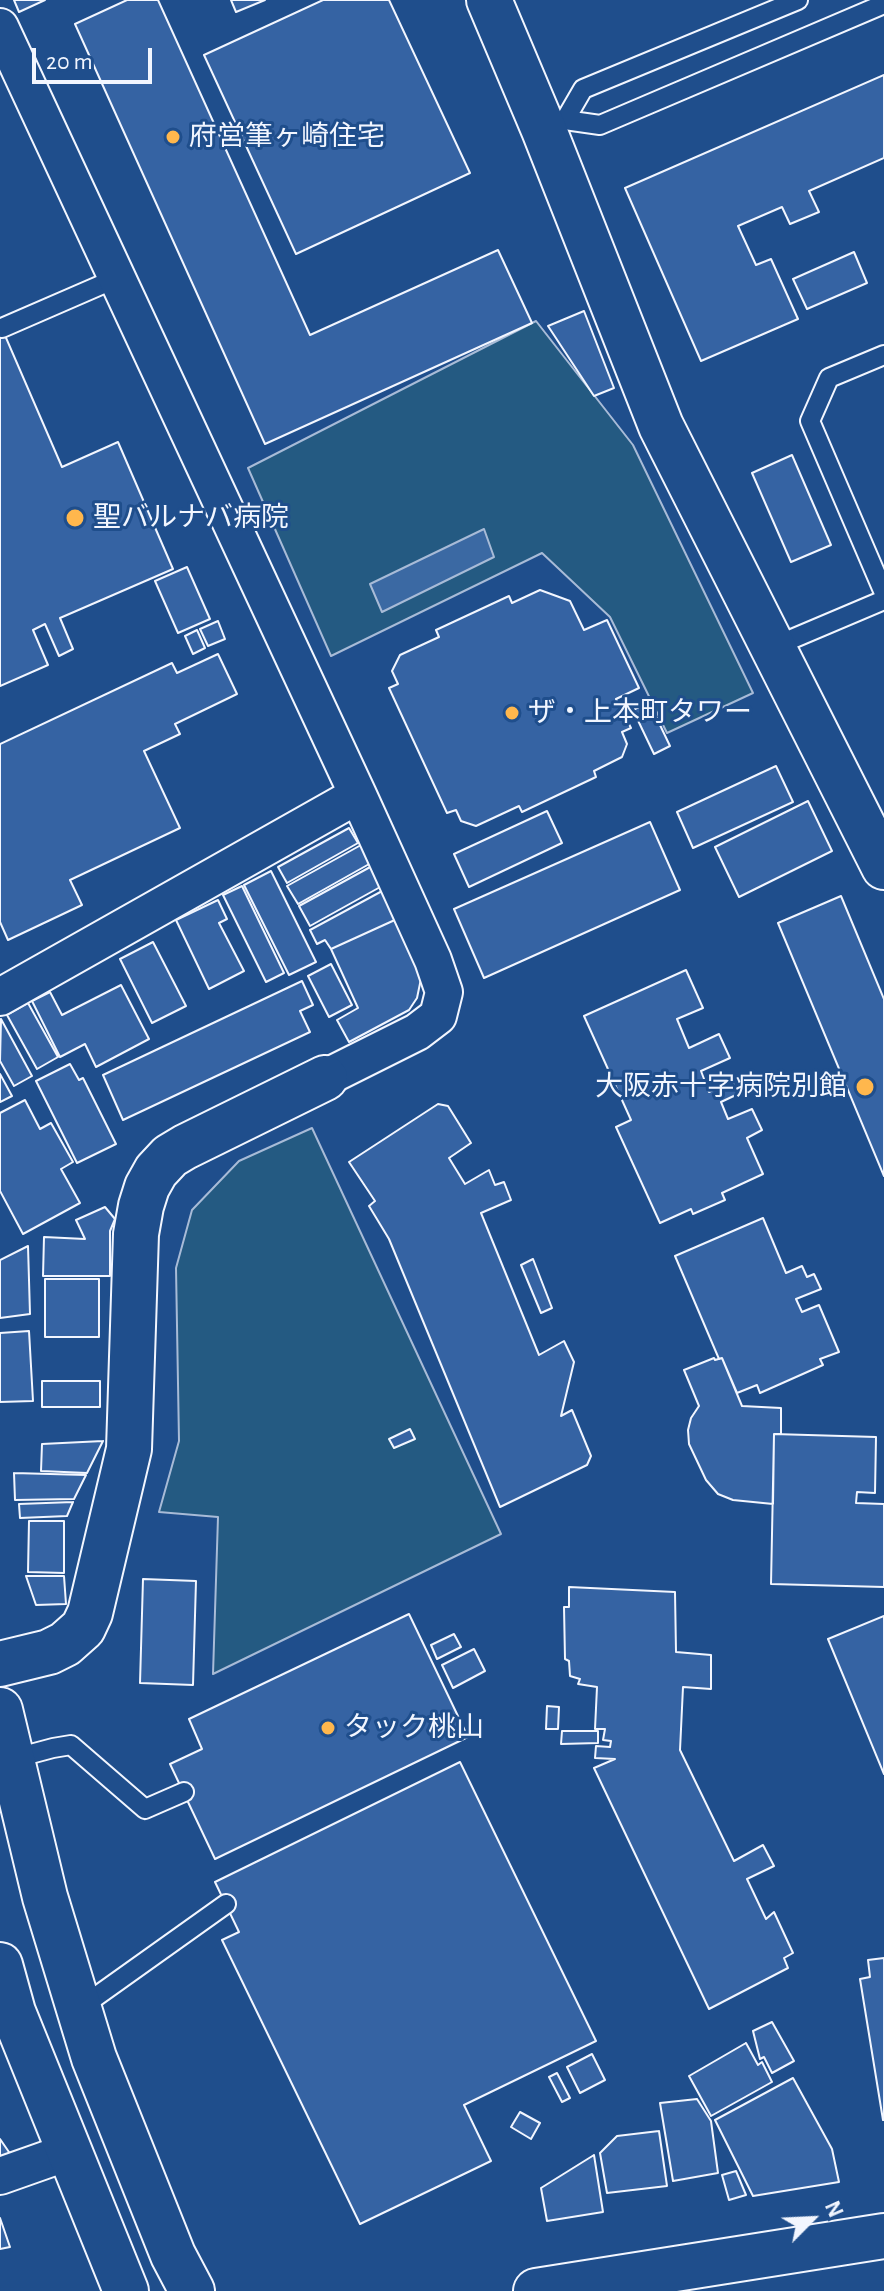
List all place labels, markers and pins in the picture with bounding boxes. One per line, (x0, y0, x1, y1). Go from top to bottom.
place label: 府営筆ヶ崎住宅 (189, 120, 385, 154)
marker: 府営筆ヶ崎住宅 (164, 128, 182, 146)
place label: 聖バルナバ病院 (93, 501, 289, 535)
marker: 聖バルナバ病院 (64, 507, 86, 529)
place label: ザ・上本町タワー (528, 696, 752, 730)
marker: ザ・上本町タワー (503, 704, 521, 722)
place label: 大阪赤十字病院別館 (595, 1070, 847, 1104)
marker: 大阪赤十字病院別館 (854, 1076, 876, 1098)
place label: タック桃山 (344, 1711, 484, 1745)
marker: タック桃山 (319, 1719, 337, 1737)

